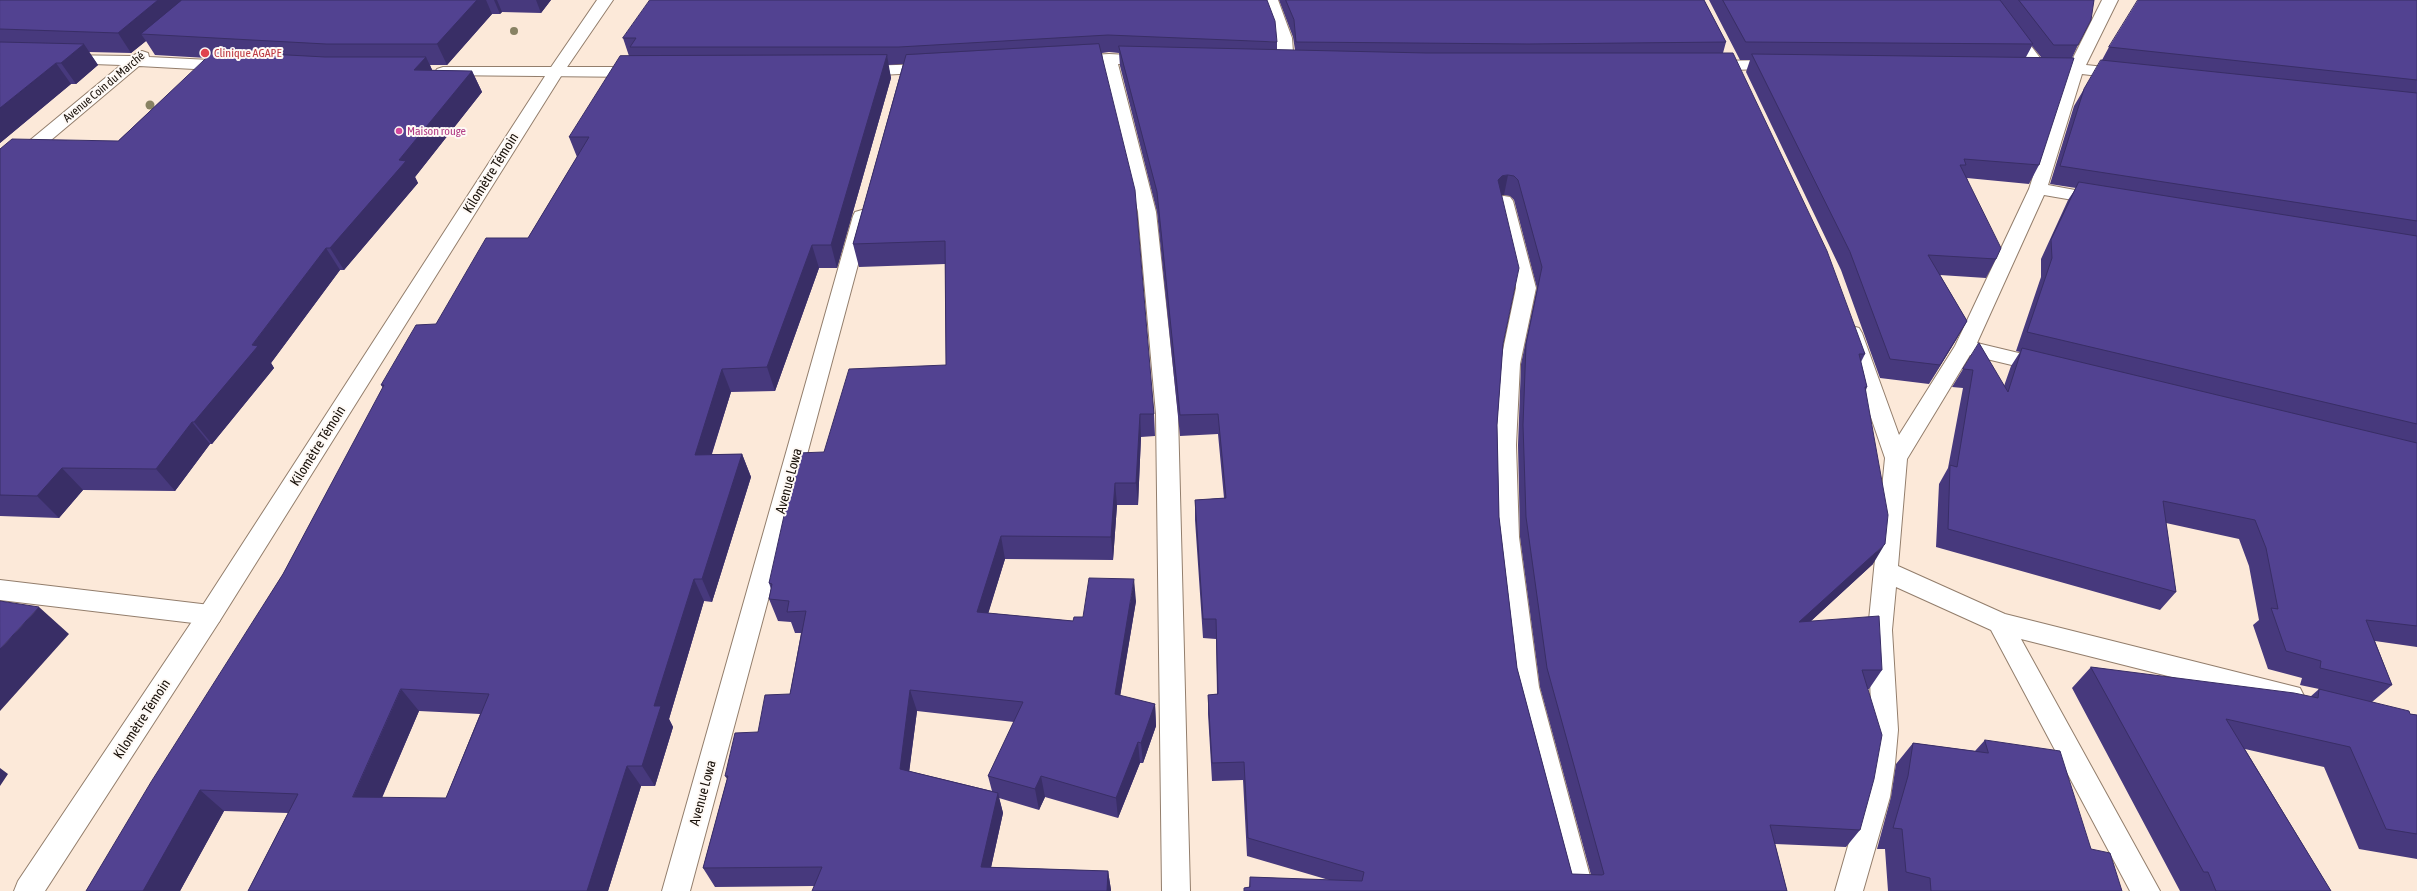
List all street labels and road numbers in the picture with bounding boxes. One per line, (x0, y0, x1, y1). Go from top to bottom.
street label: Avenue Coin du Marché (60, 49, 148, 125)
street label: Kilomètre Témoin (460, 130, 522, 216)
street label: Kilomètre Témoin (287, 403, 349, 489)
street label: Avenue Lowa (772, 446, 806, 516)
street label: Kilomètre Témoin (110, 676, 174, 762)
street label: Avenue Lowa (686, 758, 720, 828)

